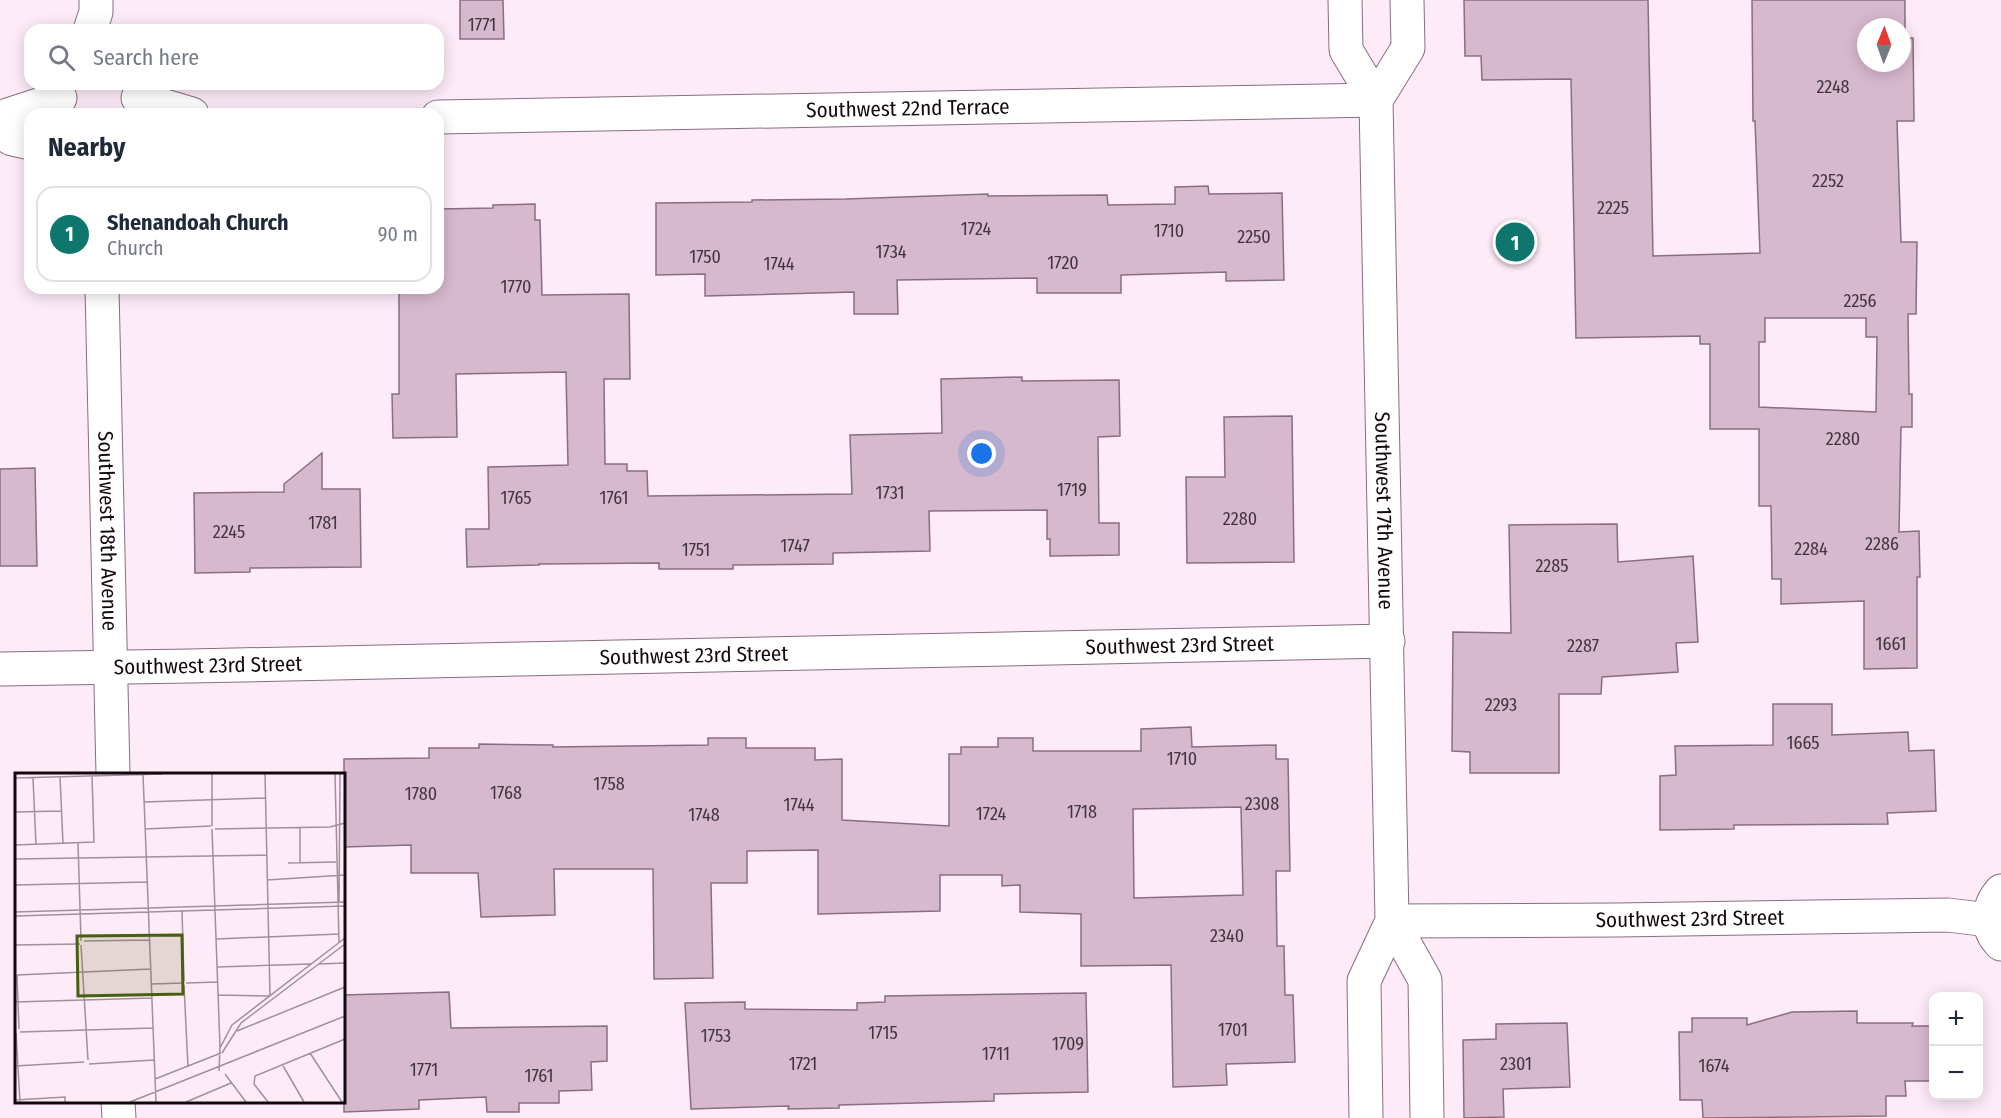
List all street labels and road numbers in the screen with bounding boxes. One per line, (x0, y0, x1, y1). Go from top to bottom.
street label: Southwest 22nd Terrace (806, 94, 1010, 123)
street label: Southwest 17th Avenue (1369, 411, 1399, 610)
street label: Southwest 18th Avenue (92, 431, 123, 631)
street label: Southwest 23rd Street (1085, 630, 1274, 660)
street label: Southwest 23rd Street (599, 641, 789, 670)
street label: Southwest 23rd Street (113, 651, 303, 680)
street label: Southwest 23rd Street (1596, 904, 1785, 933)

